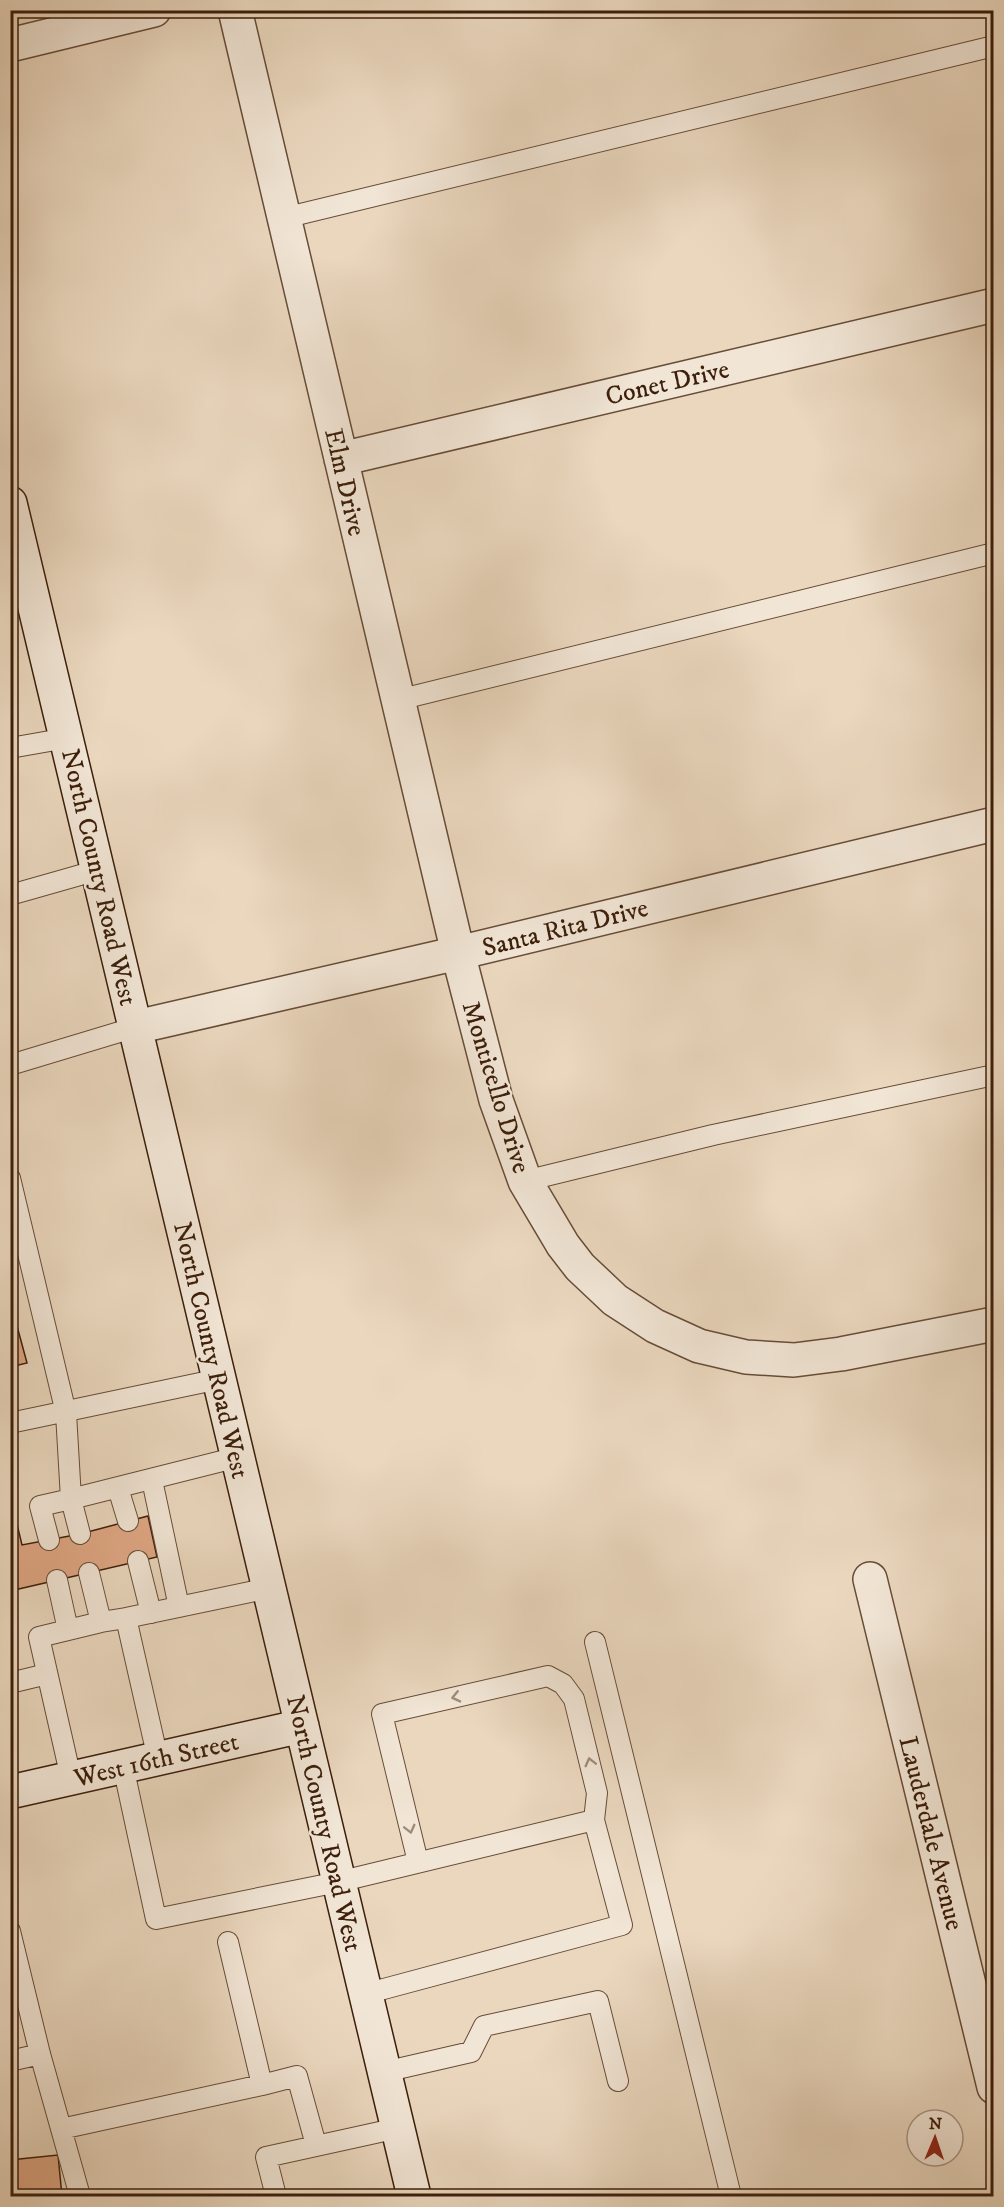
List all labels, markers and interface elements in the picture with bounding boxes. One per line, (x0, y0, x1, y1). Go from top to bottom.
street label: Conet Drive (602, 353, 732, 414)
street label: Elm Drive (316, 425, 373, 539)
street label: North County Road West (53, 746, 144, 1009)
street label: Santa Rita Drive (479, 892, 652, 965)
street label: Monticello Drive (454, 997, 537, 1177)
street label: North County Road West (165, 1219, 256, 1482)
one-way arrow (451, 1690, 461, 1703)
street label: North County Road West (278, 1692, 369, 1955)
street label: West 16th Street (70, 1725, 242, 1796)
street label: Lauderdale Avenue (890, 1733, 971, 1934)
one-way arrow (584, 1757, 597, 1767)
one-way arrow (402, 1824, 415, 1834)
north arrow (905, 2108, 965, 2168)
text: N (929, 2114, 942, 2134)

